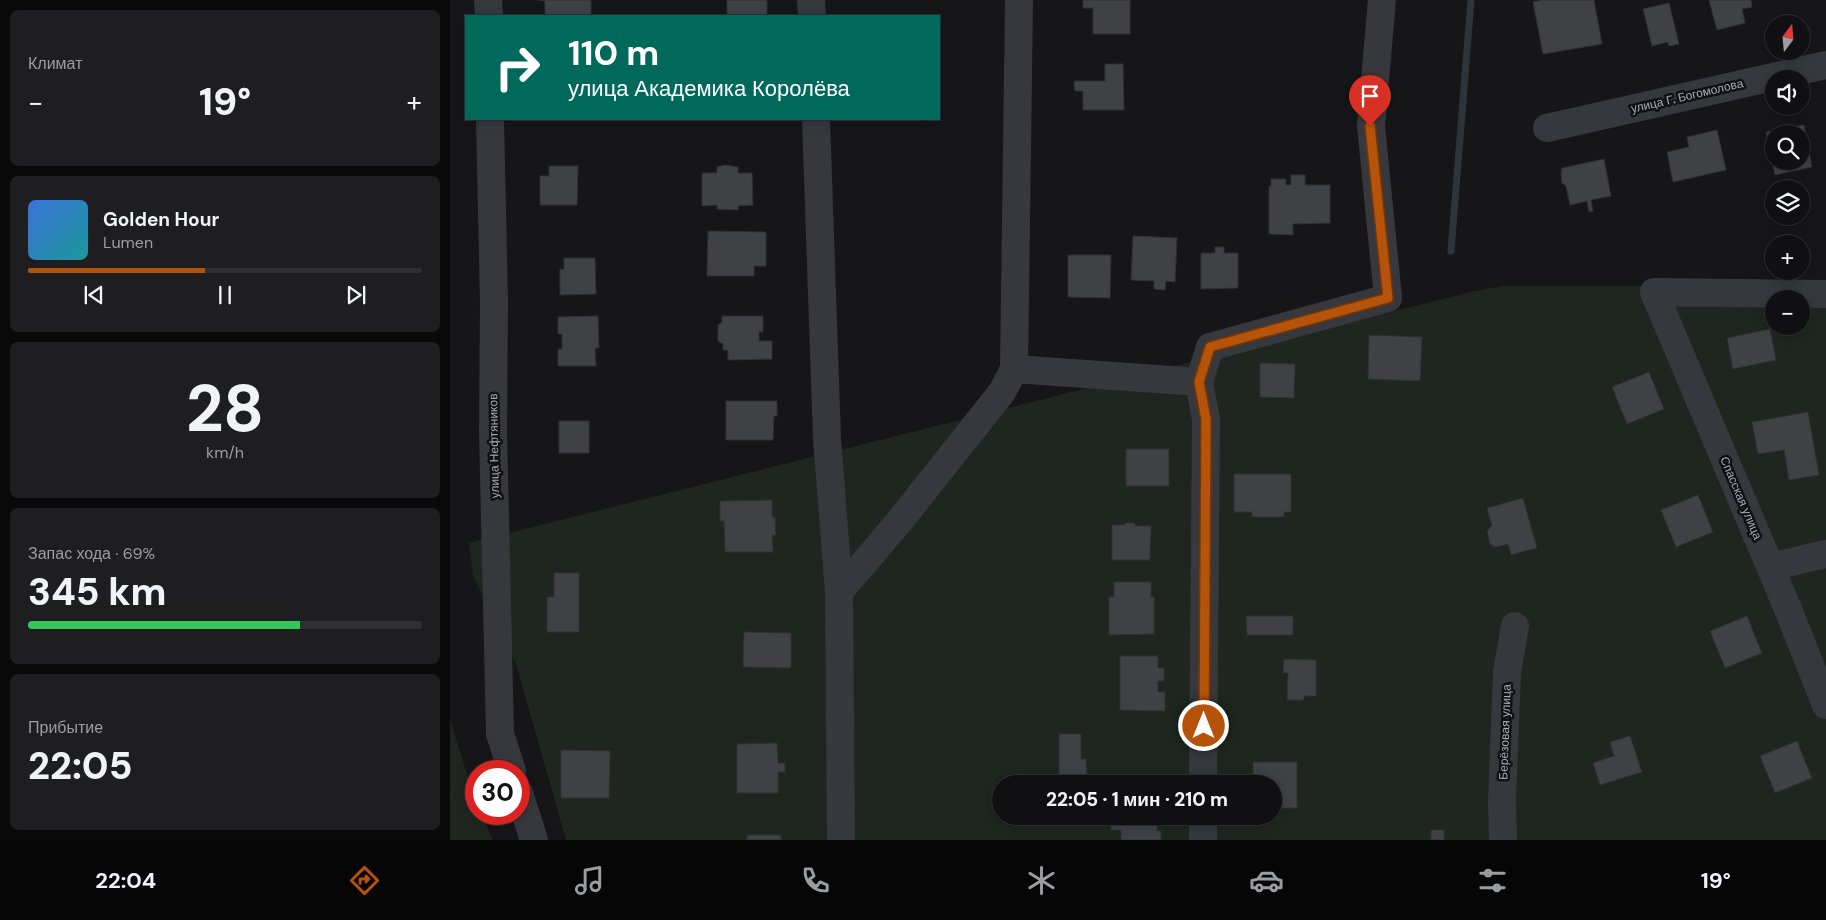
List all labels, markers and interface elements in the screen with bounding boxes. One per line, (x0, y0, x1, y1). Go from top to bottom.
north arrow (1765, 15, 1810, 60)
map controls (1765, 15, 1810, 335)
text: 110 m (568, 30, 659, 76)
icon: right (485, 35, 550, 100)
text: Климат (28, 53, 82, 74)
button: sound (1765, 70, 1810, 115)
text: улица Академика Королёва (568, 74, 850, 103)
pin (1349, 75, 1391, 126)
street label: улица Г. Богомолова (1629, 75, 1745, 117)
text: 19° (199, 77, 251, 127)
icon: arrive (1356, 82, 1384, 110)
text: − (28, 84, 43, 121)
text: + (407, 84, 422, 121)
button: search (1765, 125, 1810, 170)
button: layers (1765, 180, 1810, 225)
text: Golden Hour (103, 207, 219, 232)
text: Lumen (103, 232, 153, 253)
button: + (1765, 235, 1810, 280)
icon: previous (80, 281, 108, 309)
icon: pause (211, 281, 239, 309)
icon: next (342, 281, 370, 309)
button: − (1765, 290, 1810, 335)
text: 28 (186, 367, 264, 451)
street label: улица Нефтяников (485, 393, 503, 499)
text: km/h (206, 442, 244, 463)
street label: Спасская улица (1716, 454, 1766, 542)
text: Запас хода · 69% (28, 543, 155, 564)
text: 345 km (28, 567, 167, 617)
street label: Берёзовая улица (1495, 684, 1515, 780)
position arrow (1177, 699, 1229, 751)
text: Прибытие (28, 717, 103, 738)
text: 22:05 (28, 741, 132, 791)
speed limit sign: 30 (465, 760, 530, 825)
text: 22:05 · 1 мин · 210 m (1046, 787, 1228, 812)
icon: directions (347, 863, 382, 898)
icon: music (572, 863, 607, 898)
icon: phone (798, 863, 833, 898)
icon: climate (1024, 863, 1059, 898)
icon: car (1249, 863, 1284, 898)
icon: filters (1475, 863, 1510, 898)
text: 22:04 (95, 866, 156, 895)
text: 19° (1701, 866, 1731, 895)

